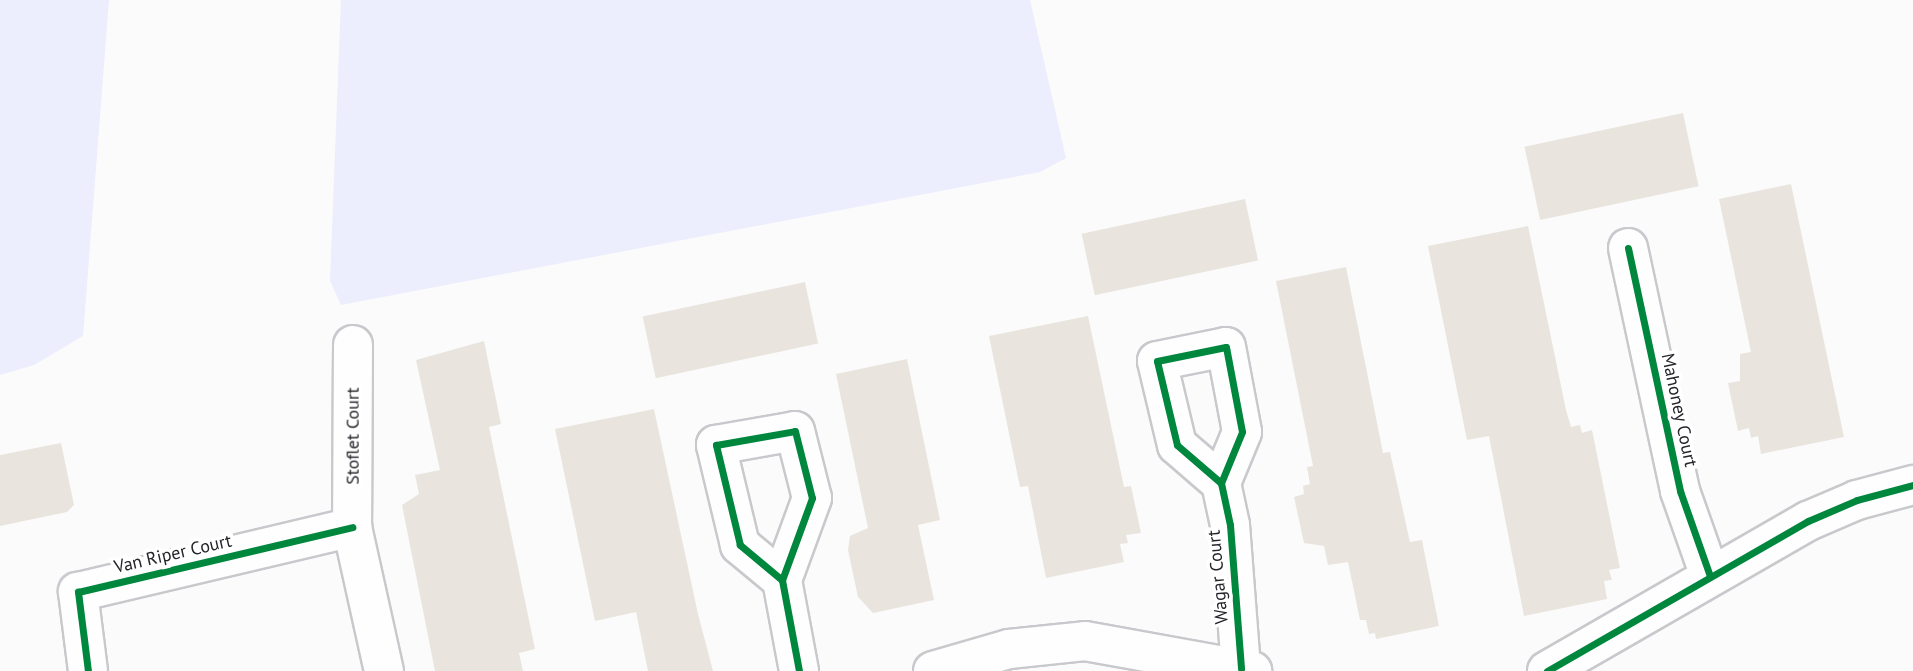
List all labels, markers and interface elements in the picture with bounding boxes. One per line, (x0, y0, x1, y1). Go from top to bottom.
street label: Mahoney Court (1656, 351, 1702, 469)
street label: Stoflet Court (342, 387, 364, 485)
street label: Wagar Court (1203, 529, 1233, 625)
street label: Van Riper Court (112, 530, 234, 578)

